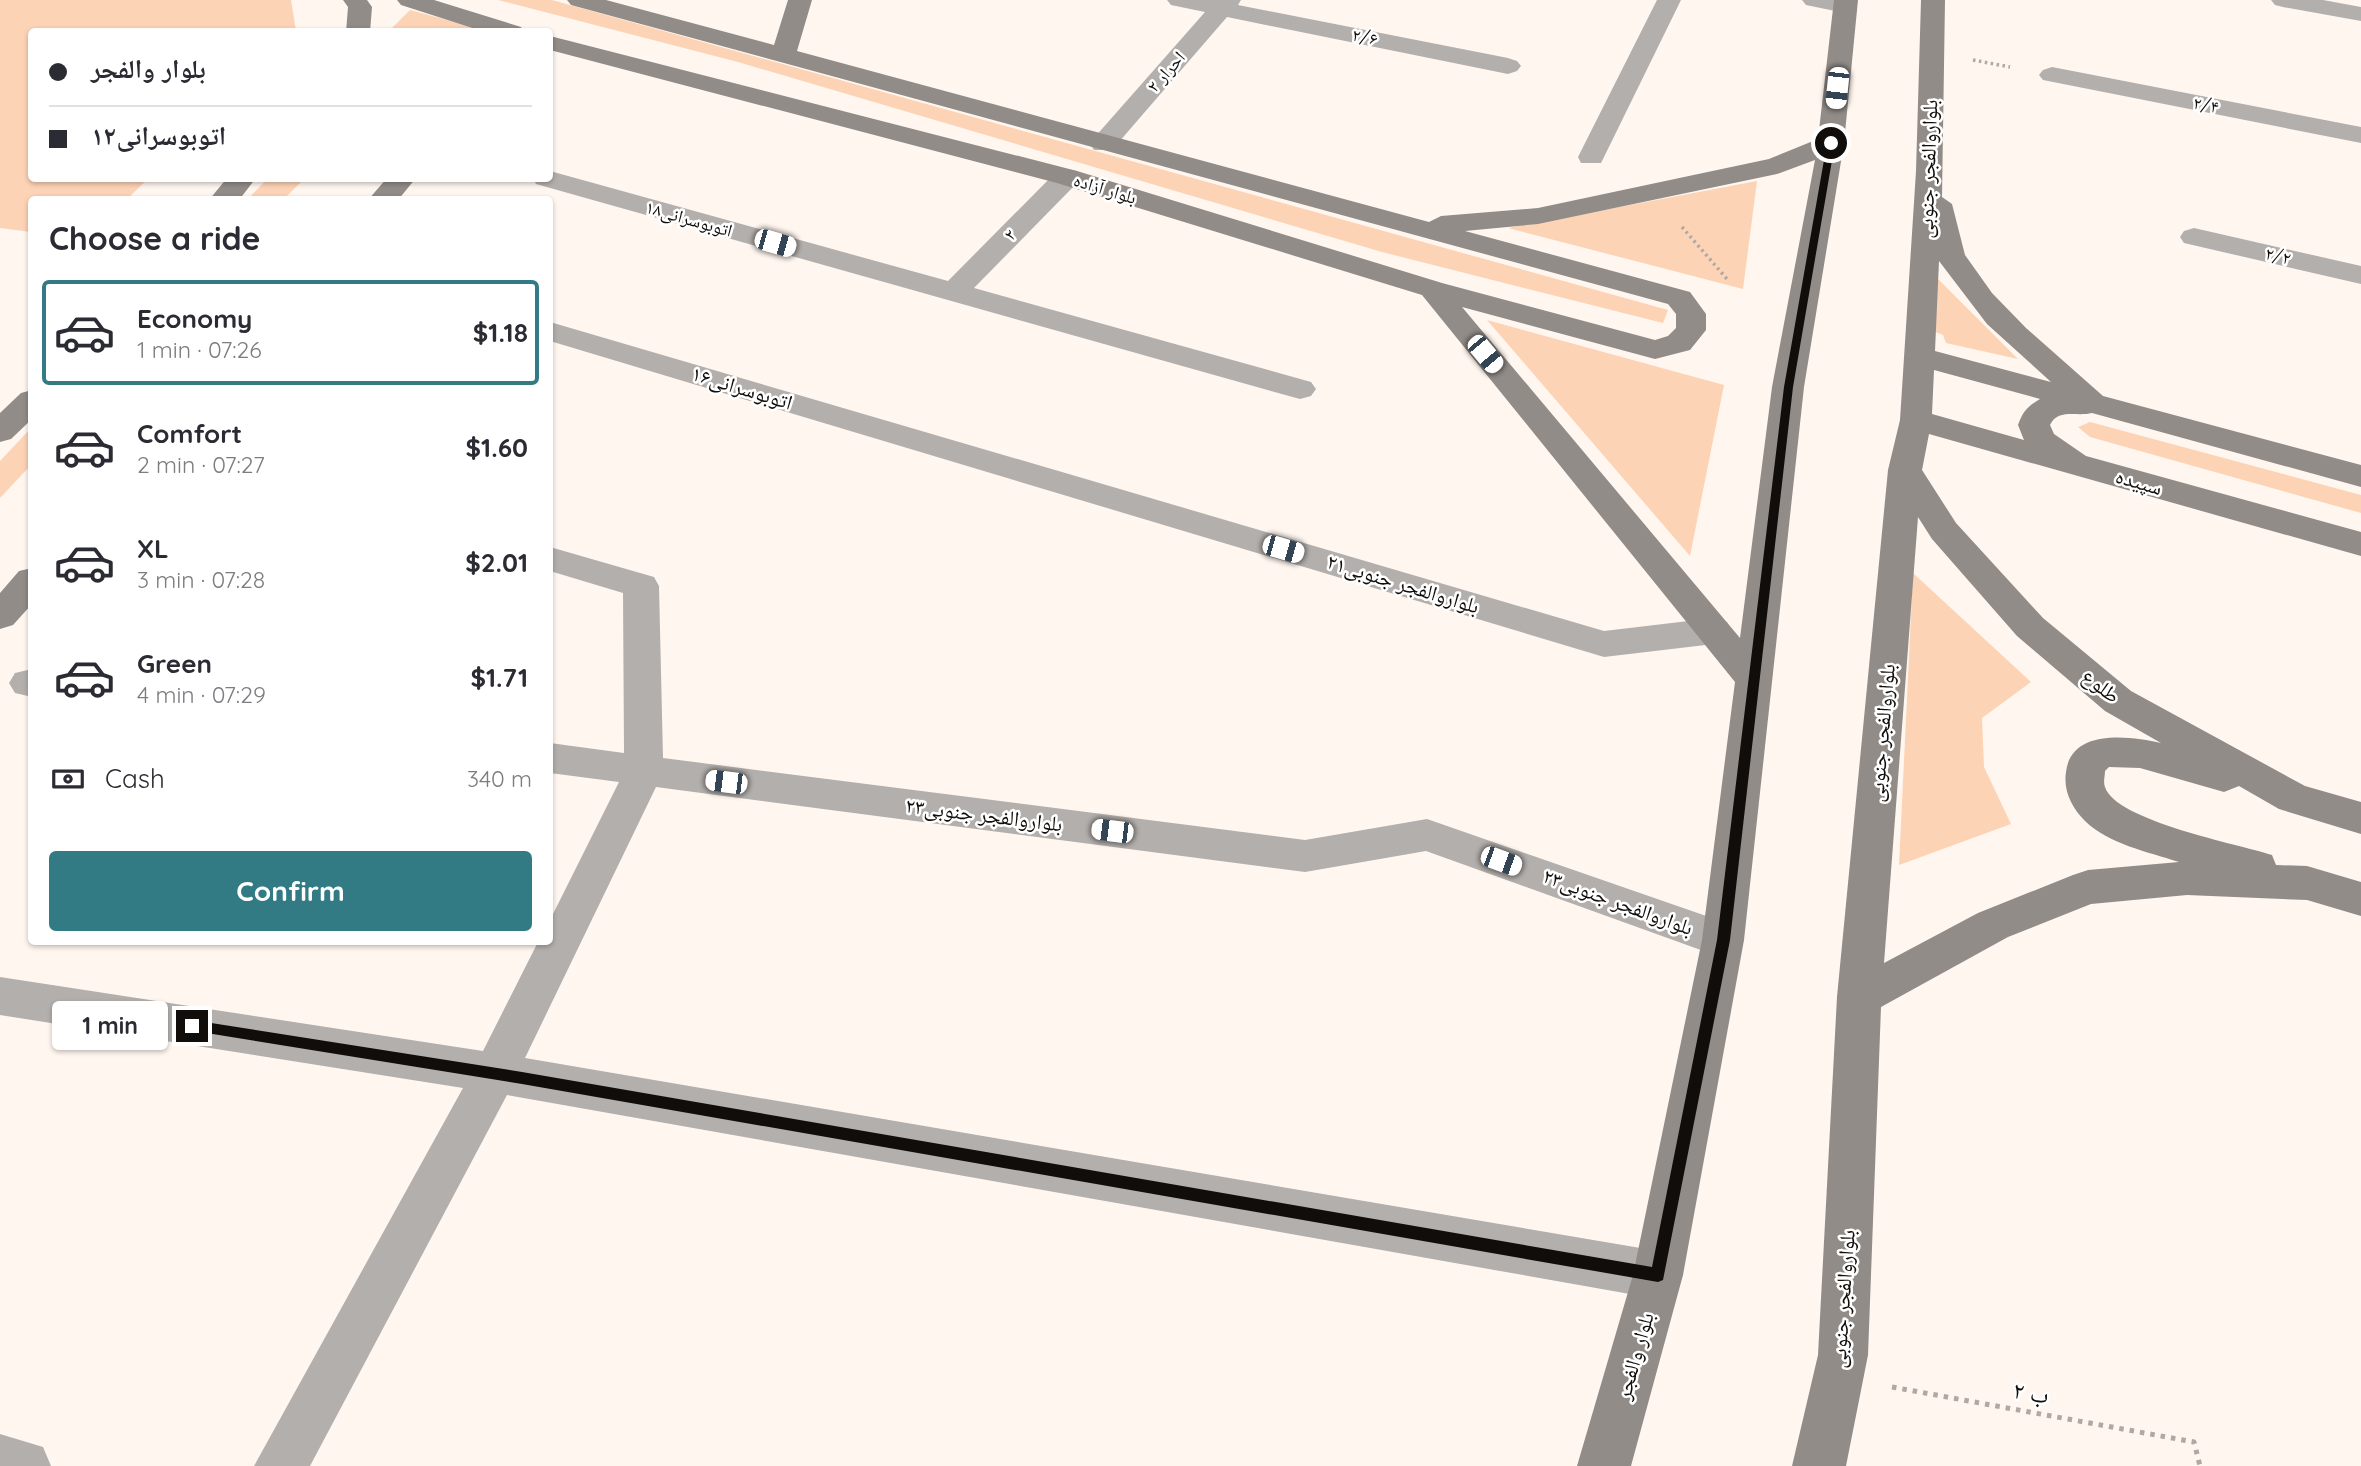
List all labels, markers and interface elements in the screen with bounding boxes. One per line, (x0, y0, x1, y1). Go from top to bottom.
street label: ۲/۶ (1350, 23, 1380, 50)
street label: ۲ احرار (1141, 46, 1190, 97)
text: بلوار والفجر (91, 52, 206, 85)
car (1825, 66, 1850, 110)
street label: ۲/۴ (2191, 91, 2221, 118)
street label: بلواروالفجر جنوبی (1912, 99, 1943, 239)
text: اتوبوسرانی۱۲ (91, 119, 226, 152)
route start (1815, 127, 1847, 159)
street label: بلوار آزاده (1071, 168, 1139, 209)
street label: اتوبوسرانی۱۸ (643, 195, 735, 242)
text: Choose a ride (49, 218, 261, 258)
street label: ۲ (999, 224, 1021, 246)
car (752, 227, 799, 259)
street label: ۲/۲ (2263, 241, 2293, 270)
icon: car (53, 301, 116, 364)
text: Economy (137, 302, 252, 335)
text: $1.18 (473, 316, 528, 349)
car (1464, 331, 1507, 377)
text: 1 min · 07:26 (137, 335, 262, 364)
street label: اتوبوسرانی۱۶ (688, 359, 796, 416)
icon: car (53, 416, 116, 479)
text: Comfort (137, 417, 242, 450)
text: $1.60 (466, 431, 528, 464)
text: 2 min · 07:27 (137, 450, 265, 479)
street label: سپیده (2113, 462, 2166, 500)
icon: car (53, 531, 116, 594)
text: XL (137, 532, 169, 565)
car (1260, 533, 1307, 565)
text: $2.01 (465, 546, 528, 579)
street label: بلواروالفجر جنوبی۲۱ (1324, 548, 1483, 620)
text: 3 min · 07:28 (137, 565, 265, 594)
icon: car (53, 646, 116, 709)
text: Green (137, 647, 212, 680)
text: $1.71 (470, 661, 528, 694)
street label: طلوع (2077, 662, 2126, 709)
street label: بلواروالفجر جنوبی (1862, 663, 1901, 803)
text: 4 min · 07:29 (137, 680, 266, 709)
icon: cash (49, 760, 87, 798)
text: Cash (105, 762, 165, 795)
text: 340 m (467, 764, 532, 793)
car (704, 769, 749, 795)
street label: بلواروالفجر جنوبی۲۳ (904, 791, 1064, 838)
car (1090, 818, 1135, 844)
car (1478, 844, 1525, 878)
button: Confirm (49, 851, 532, 931)
street label: بلواروالفجر جنوبی۲۳ (1539, 862, 1697, 941)
callout: 1 min (52, 1002, 168, 1050)
route end (176, 1010, 208, 1042)
text: 1 min (82, 1011, 138, 1040)
street label: بلواروالفجر جنوبی (1824, 1229, 1861, 1369)
street label: بلوار والفجر (1609, 1309, 1659, 1403)
street label: ۲ ب (2011, 1374, 2051, 1410)

